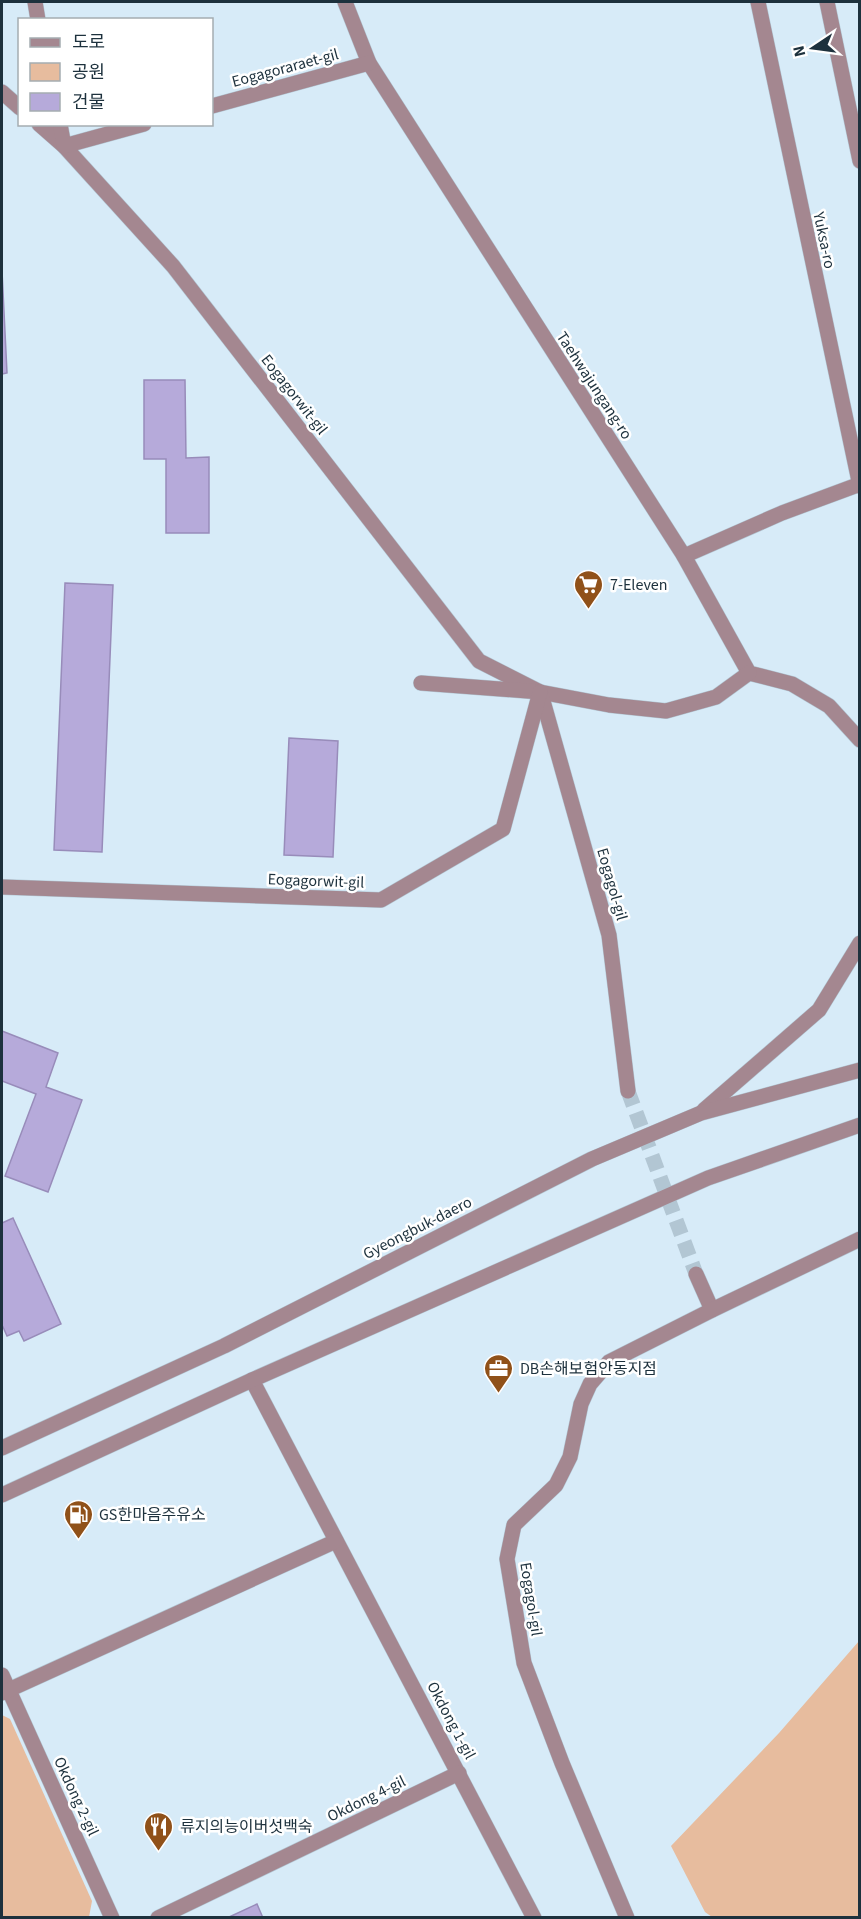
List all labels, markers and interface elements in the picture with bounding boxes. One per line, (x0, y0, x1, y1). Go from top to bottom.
legend (18, 18, 213, 126)
north arrow (783, 18, 843, 78)
text: 도로 (72, 30, 105, 55)
street label: Eogagoraraet-gil (229, 43, 341, 93)
text: N (787, 43, 811, 59)
text: 공원 (72, 60, 105, 85)
text: 건물 (72, 90, 105, 115)
street label: Yuksa-ro (807, 209, 841, 271)
street label: Taehwajungang-ro (551, 327, 637, 444)
street label: Eogagorwit-gil (256, 350, 333, 439)
supermarket icon: 7-Eleven (573, 568, 605, 610)
place label: 7-Eleven (610, 574, 668, 596)
street label: Eogagol-gil (591, 845, 633, 923)
street label: Eogagorwit-gil (267, 868, 365, 894)
street label: Gyeongbuk-daero (359, 1191, 476, 1265)
office icon: DB손해보험안동지점 (483, 1352, 515, 1394)
place label: DB손해보험안동지점 (520, 1358, 657, 1380)
fuel station icon: GS한마음주유소 (62, 1498, 94, 1540)
place label: GS한마음주유소 (99, 1504, 206, 1526)
street label: Eogagol-gil (514, 1561, 548, 1638)
street label: Okdong 1-gil (421, 1678, 481, 1763)
street label: Okdong 2-gil (48, 1753, 104, 1840)
street label: Okdong 4-gil (323, 1770, 409, 1827)
restaurant icon: 류지의능이버섯백숙 (143, 1810, 175, 1852)
place label: 류지의능이버섯백숙 (180, 1816, 312, 1838)

